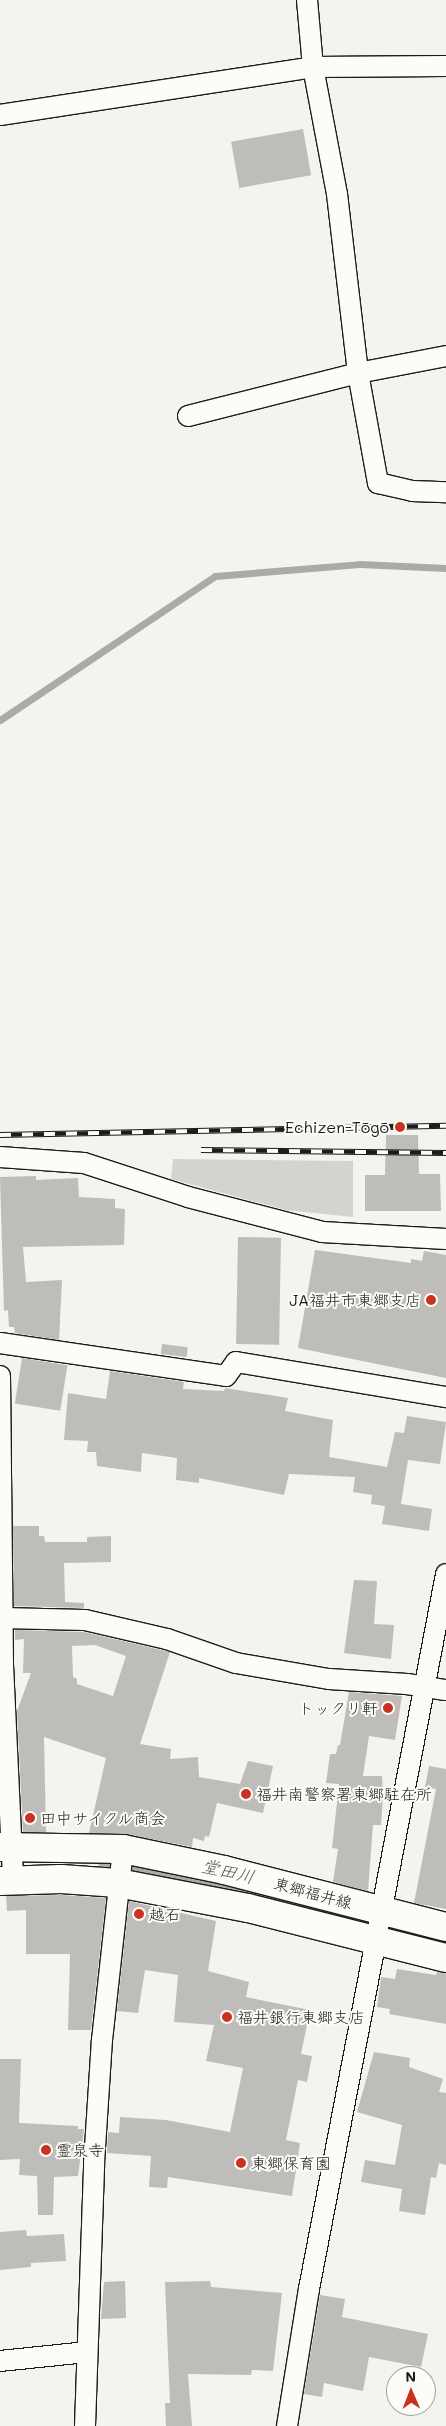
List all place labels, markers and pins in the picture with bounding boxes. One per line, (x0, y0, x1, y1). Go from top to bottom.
place label: Echizen-Tōgō (285, 1117, 389, 1137)
marker: Echizen-Tōgō (393, 1120, 407, 1134)
place label: JA福井市東郷支店 (289, 1290, 421, 1310)
marker: JA福井市東郷支店 (425, 1294, 437, 1306)
place label: トックリ軒 (298, 1698, 378, 1718)
marker: トックリ軒 (382, 1702, 394, 1714)
place label: 福井南警察署東郷駐在所 (256, 1784, 432, 1804)
marker: 福井南警察署東郷駐在所 (240, 1788, 252, 1800)
place label: 田中サイクル商会 (40, 1808, 168, 1828)
marker: 田中サイクル商会 (24, 1812, 36, 1824)
place label: 越石 (149, 1904, 181, 1924)
marker: 越石 (133, 1908, 145, 1920)
place label: 福井銀行東郷支店 (237, 2007, 365, 2027)
marker: 福井銀行東郷支店 (221, 2011, 233, 2023)
place label: 霊泉寺 (56, 2140, 104, 2160)
marker: 霊泉寺 (40, 2144, 52, 2156)
place label: 東郷保育園 (251, 2153, 331, 2173)
marker: 東郷保育園 (235, 2157, 247, 2169)

